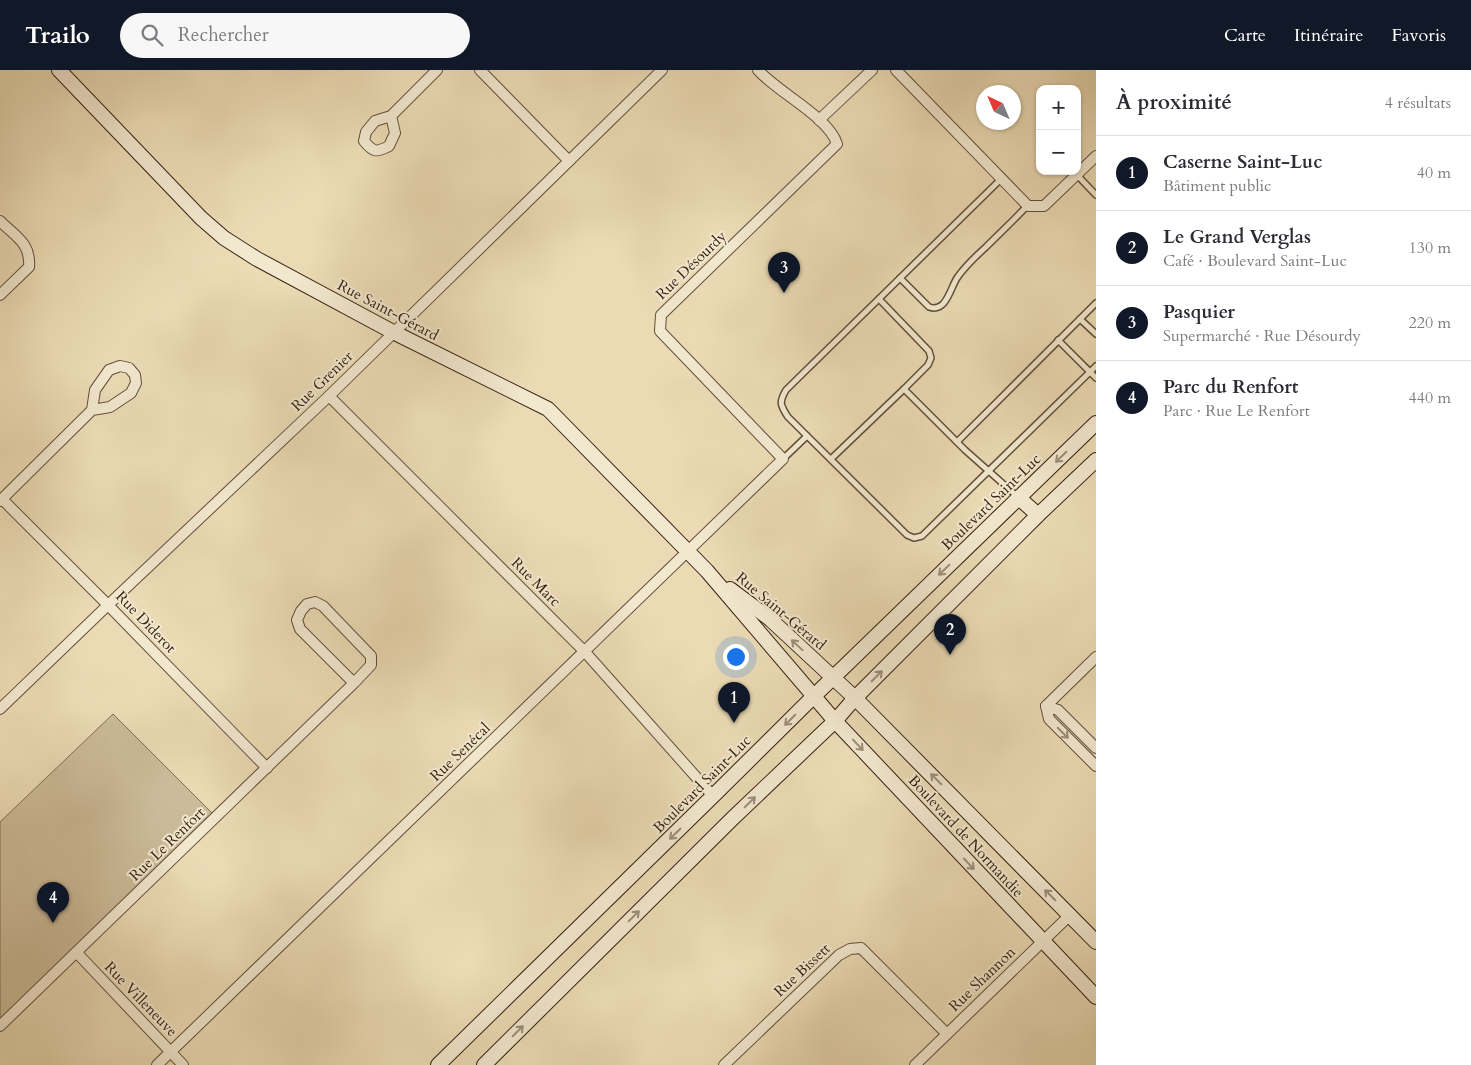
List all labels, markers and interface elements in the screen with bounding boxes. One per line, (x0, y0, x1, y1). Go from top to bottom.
search box (120, 13, 470, 58)
text: Trailo (25, 19, 90, 52)
icon: search (138, 21, 166, 49)
text: Rechercher (178, 22, 269, 48)
text: Carte (1224, 23, 1266, 48)
text: Itinéraire (1294, 23, 1363, 48)
text: Favoris (1391, 23, 1446, 48)
north arrow (976, 85, 1021, 130)
map controls (1036, 85, 1081, 175)
button: + (1036, 85, 1081, 130)
text: À proximité (1116, 88, 1232, 117)
text: 4 résultats (1385, 92, 1451, 114)
button: − (1036, 130, 1081, 175)
text: Caserne Saint-Luc (1163, 149, 1322, 175)
text: 1 (1128, 162, 1136, 184)
text: 40 m (1417, 162, 1451, 184)
text: Bâtiment public (1163, 175, 1271, 197)
text: Le Grand Verglas (1163, 224, 1311, 250)
street label: Rue Désourdy (651, 226, 731, 304)
text: 2 (1128, 237, 1136, 259)
text: 130 m (1409, 237, 1451, 259)
text: Café · Boulevard Saint-Luc (1163, 250, 1347, 272)
pin: 3 (768, 252, 800, 293)
street label: Rue Saint-Gérard (334, 275, 442, 345)
text: Pasquier (1163, 299, 1235, 325)
text: 3 (1128, 312, 1136, 334)
text: 220 m (1409, 312, 1451, 334)
text: Supermarché · Rue Désourdy (1163, 325, 1361, 347)
street label: Rue Grenier (287, 346, 358, 416)
text: Parc du Renfort (1163, 374, 1299, 400)
text: 4 (1128, 387, 1136, 409)
text: 440 m (1409, 387, 1451, 409)
text: Parc · Rue Le Renfort (1163, 400, 1310, 422)
street label: Boulevard Saint-Luc (937, 449, 1045, 555)
one-way arrow (1055, 451, 1067, 463)
street label: Rue Marc (507, 553, 565, 611)
one-way arrow (938, 564, 951, 576)
street label: Rue Saint-Gérard (732, 567, 830, 655)
street label: Rue Diderot (111, 587, 181, 658)
pin: 2 (934, 614, 966, 655)
one-way arrow (791, 639, 804, 651)
your location (723, 644, 749, 670)
one-way arrow (871, 670, 884, 682)
pin: 1 (718, 682, 750, 723)
one-way arrow (784, 713, 796, 726)
street label: Rue Senécal (426, 718, 495, 786)
one-way arrow (1057, 727, 1069, 739)
street label: Boulevard Saint-Luc (649, 730, 756, 837)
one-way arrow (852, 739, 864, 752)
street label: Boulevard de Normandie (904, 770, 1028, 902)
one-way arrow (929, 773, 942, 785)
one-way arrow (743, 797, 755, 809)
street label: Rue Le Renfort (125, 803, 209, 885)
one-way arrow (668, 828, 681, 840)
one-way arrow (963, 857, 975, 870)
pin: 4 (37, 882, 69, 923)
one-way arrow (1044, 888, 1056, 901)
one-way arrow (628, 910, 640, 923)
street label: Rue Bissett (770, 939, 835, 1001)
street label: Rue Shannon (944, 942, 1020, 1016)
street label: Rue Villeneuve (100, 957, 182, 1041)
one-way arrow (512, 1025, 525, 1037)

